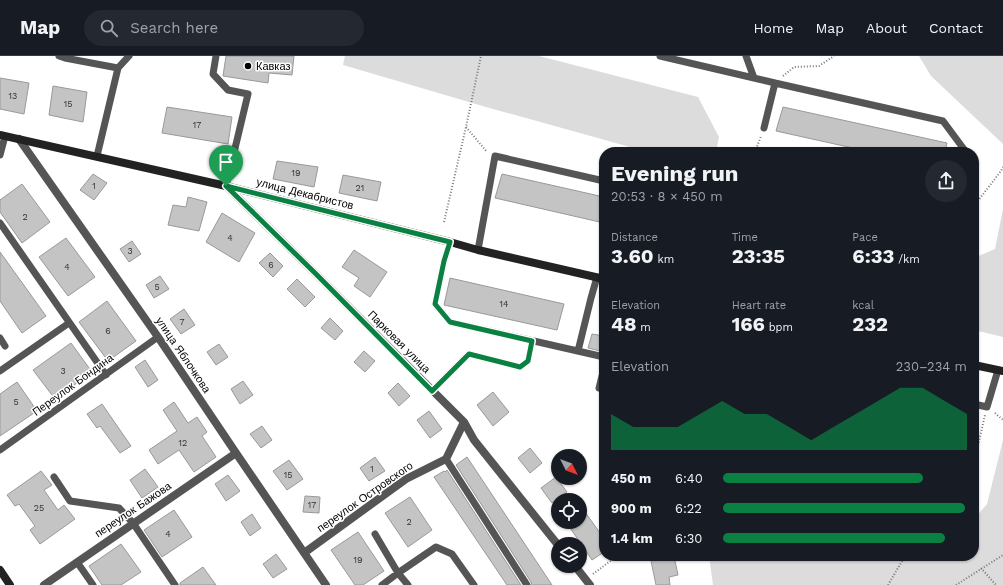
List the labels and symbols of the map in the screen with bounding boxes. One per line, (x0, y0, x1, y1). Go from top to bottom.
place label: Кавказ (256, 60, 290, 73)
marker: Кавказ (243, 61, 253, 71)
house number: 13 (9, 91, 17, 101)
house number: 15 (64, 99, 72, 109)
house number: 17 (193, 120, 201, 130)
pin (209, 145, 243, 186)
house number: 19 (291, 168, 301, 178)
street label: улица Декабристов (255, 176, 355, 212)
house number: 1 (92, 181, 96, 191)
house number: 21 (356, 183, 364, 193)
house number: 2 (22, 212, 28, 222)
house number: 4 (227, 233, 233, 243)
house number: 3 (127, 246, 133, 256)
house number: 6 (268, 260, 274, 270)
house number: 4 (64, 262, 70, 272)
house number: 5 (154, 282, 160, 292)
house number: 14 (499, 299, 509, 309)
street label: Парковая улица (365, 308, 434, 377)
street label: улица Яблочкова (153, 315, 214, 396)
house number: 7 (179, 317, 185, 327)
house number: 6 (105, 326, 111, 336)
street label: Переулок Бондина (30, 351, 117, 419)
house number: 3 (60, 366, 66, 376)
house number: 5 (13, 397, 19, 407)
house number: 12 (179, 438, 187, 448)
north arrow (551, 449, 587, 485)
street label: переулок Островского (315, 459, 415, 535)
house number: 1 (370, 464, 374, 474)
house number: 15 (284, 470, 292, 480)
street label: переулок Бажова (92, 479, 174, 540)
house number: 17 (308, 500, 316, 510)
house number: 25 (34, 503, 44, 513)
house number: 2 (406, 517, 412, 527)
house number: 4 (165, 529, 171, 539)
house number: 19 (353, 555, 363, 565)

